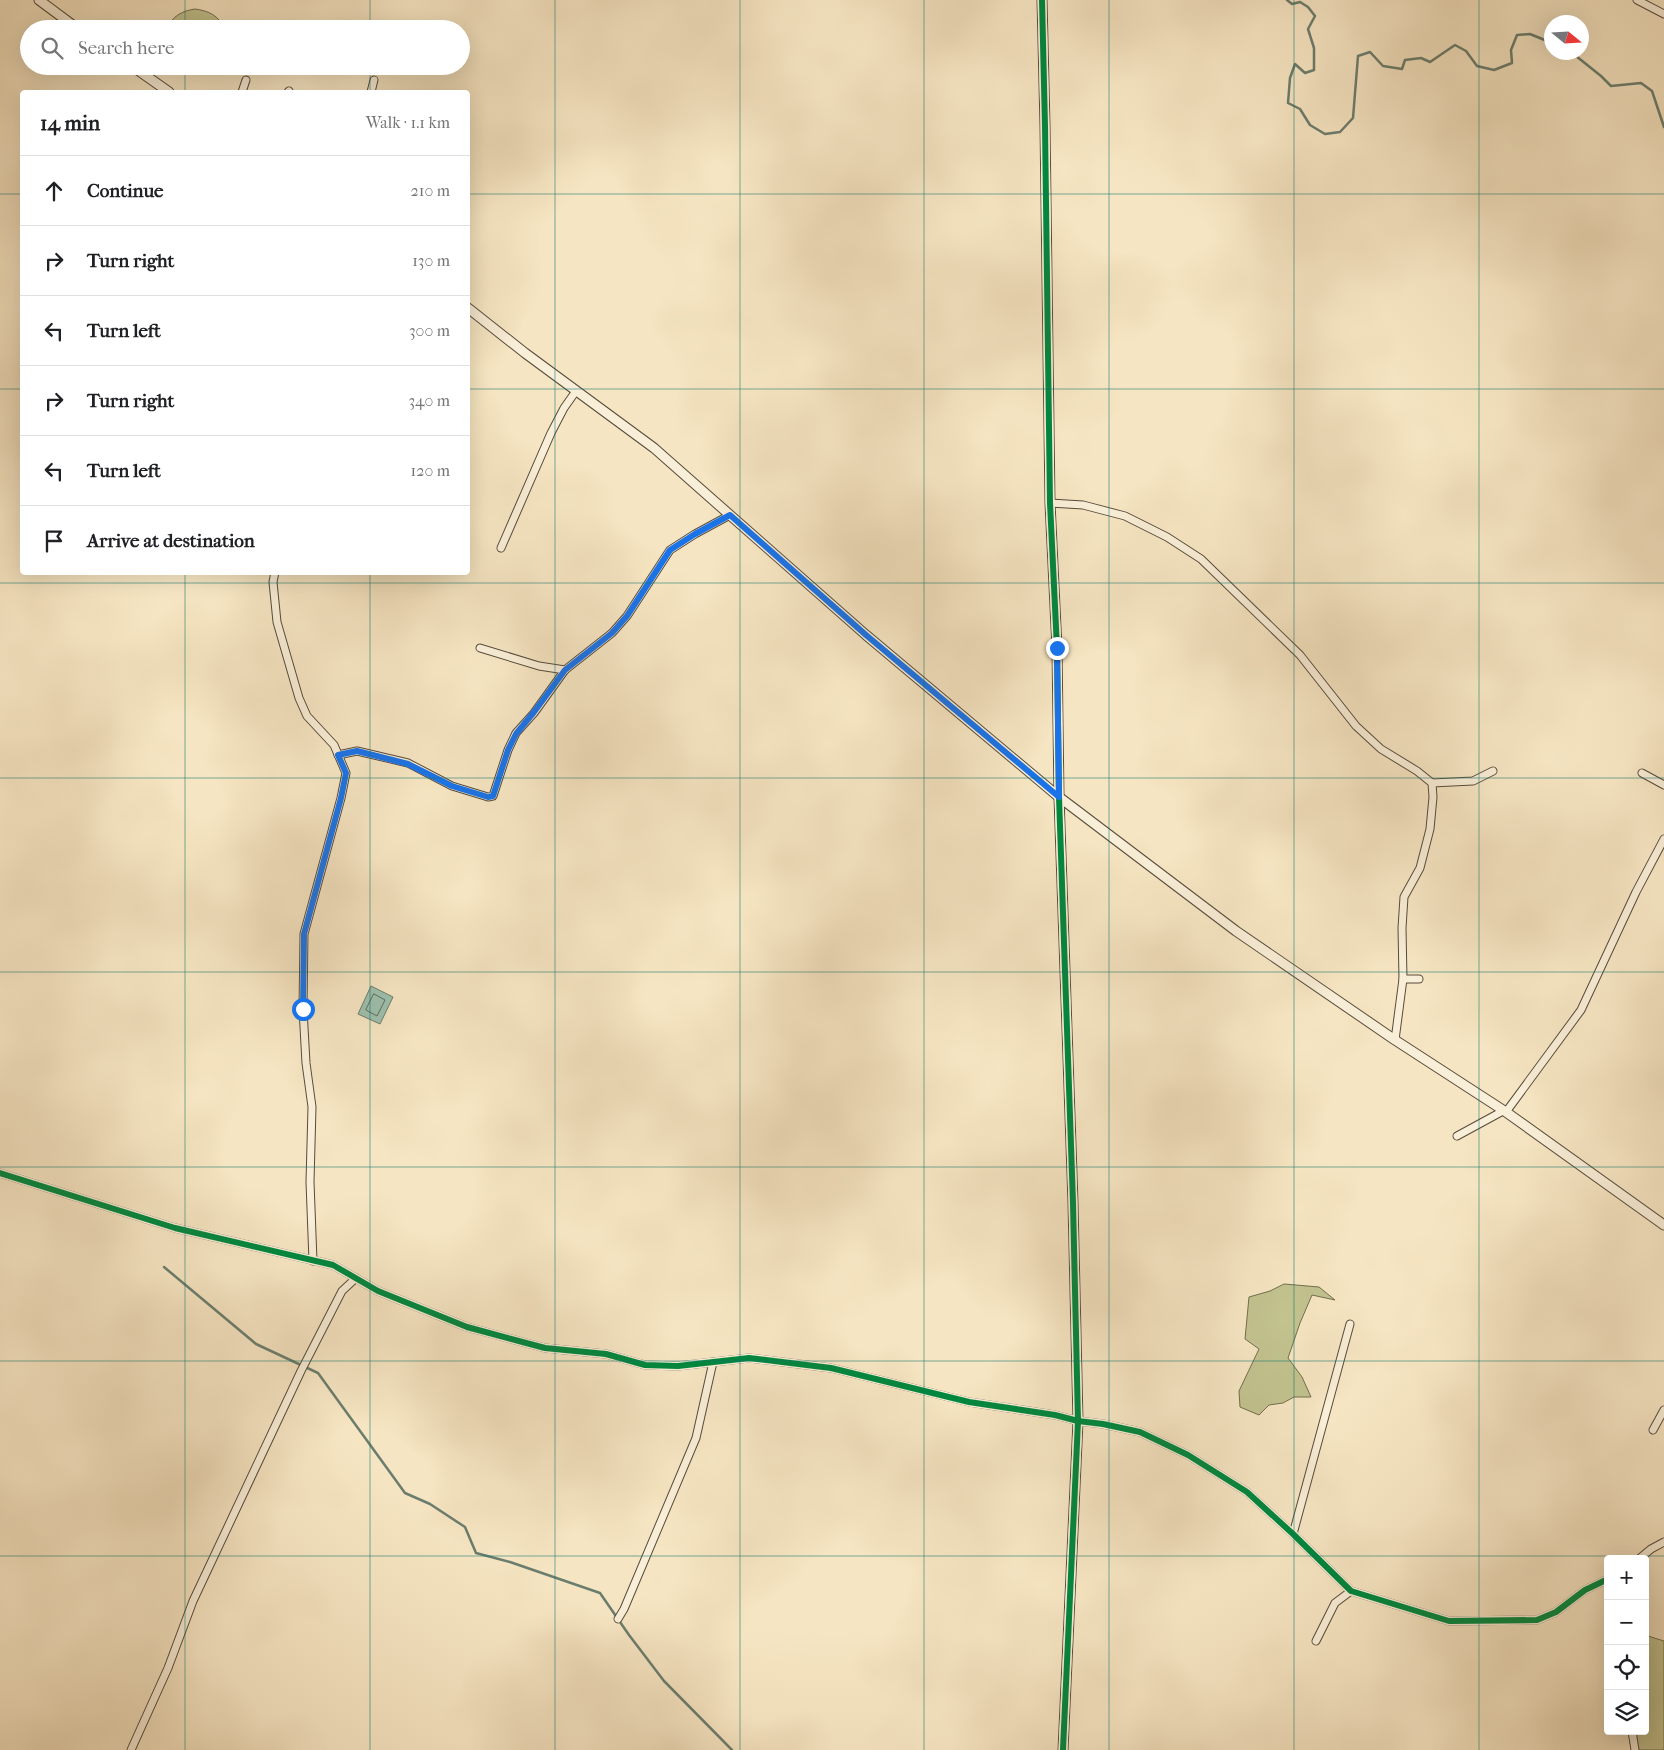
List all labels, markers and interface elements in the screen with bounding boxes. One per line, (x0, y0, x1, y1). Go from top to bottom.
north arrow (1544, 15, 1589, 60)
search box (20, 20, 470, 75)
icon: search (38, 34, 66, 62)
text: Search here (78, 37, 174, 59)
text: 14 min (40, 111, 100, 135)
text: Walk · 1.1 km (366, 113, 450, 132)
icon: ahead (40, 177, 68, 205)
text: Continue (87, 180, 163, 202)
text: 210 m (411, 181, 450, 200)
icon: right (40, 247, 68, 275)
text: Turn right (87, 250, 174, 272)
text: 130 m (412, 251, 450, 270)
icon: left (40, 317, 68, 345)
text: Turn left (87, 320, 161, 342)
text: 300 m (409, 321, 450, 340)
icon: right (40, 387, 68, 415)
text: Turn right (87, 390, 174, 412)
text: 340 m (408, 391, 450, 410)
icon: left (40, 457, 68, 485)
text: Turn left (87, 460, 161, 482)
text: 120 m (411, 461, 450, 480)
icon: arrive (40, 527, 68, 555)
text: Arrive at destination (87, 530, 255, 552)
route end (1046, 637, 1069, 660)
route start (292, 998, 315, 1021)
map controls (1604, 1555, 1649, 1735)
button: + (1604, 1555, 1649, 1600)
button: − (1604, 1600, 1649, 1645)
button: locate (1604, 1645, 1649, 1690)
button: layers (1604, 1690, 1649, 1735)

